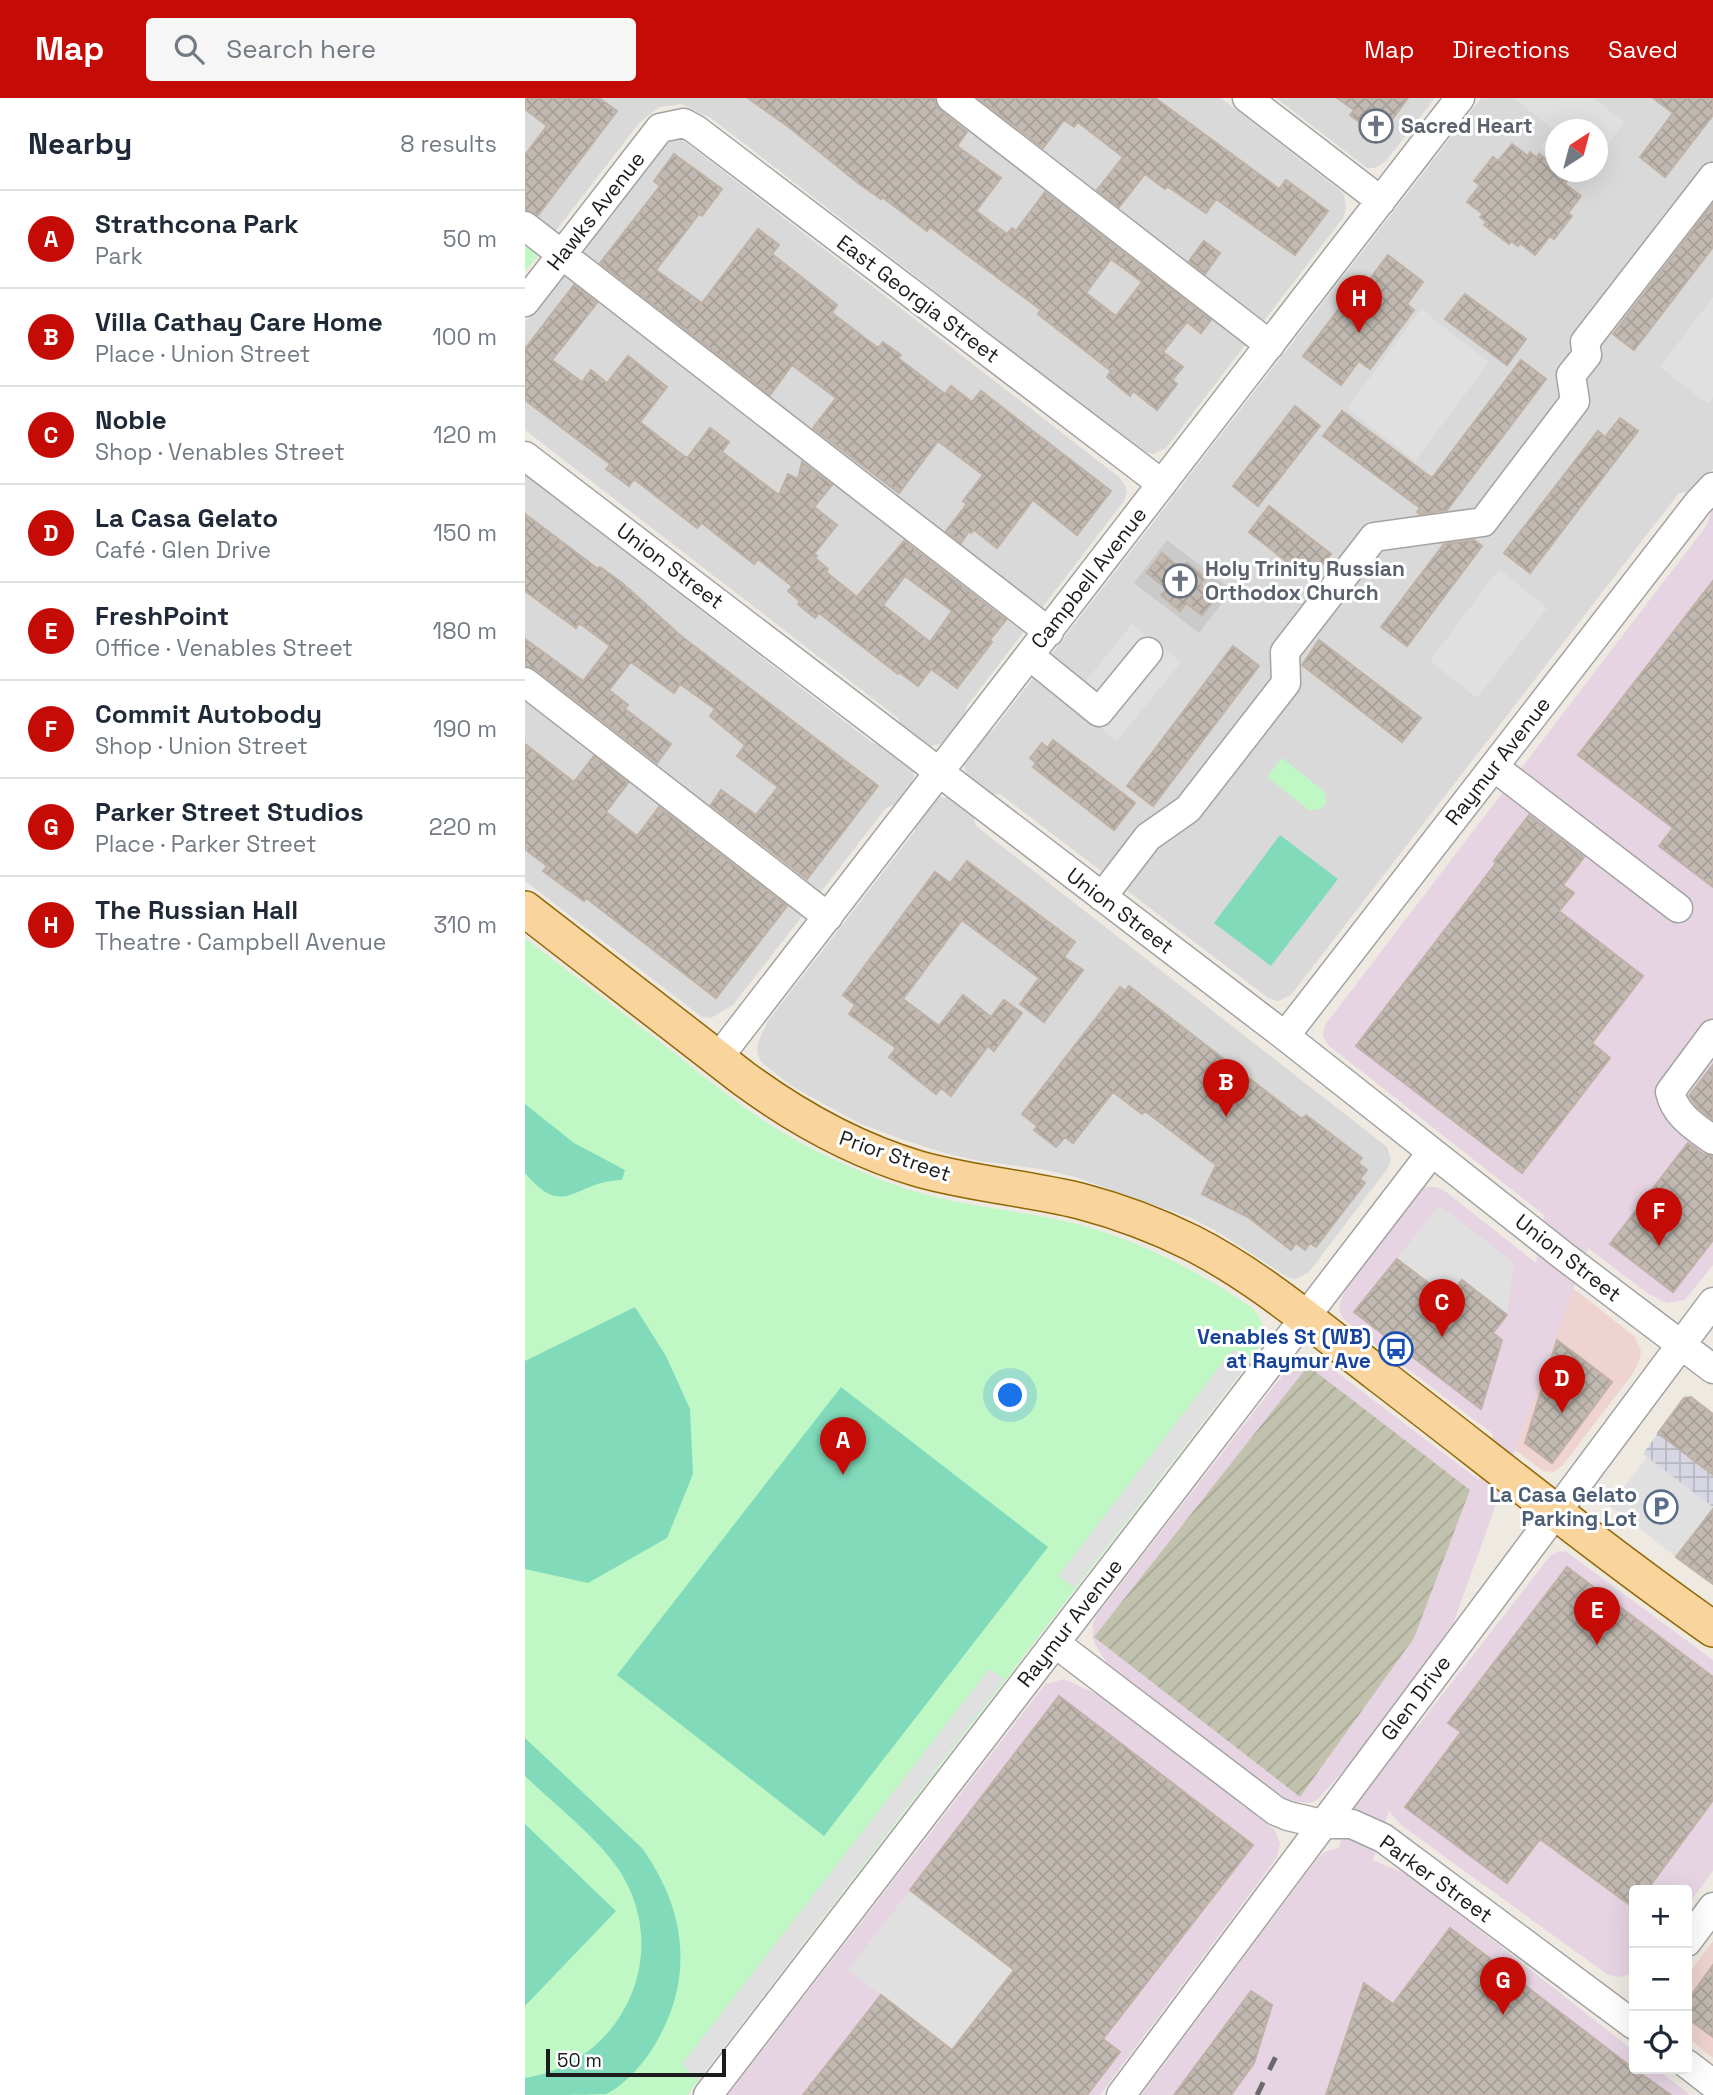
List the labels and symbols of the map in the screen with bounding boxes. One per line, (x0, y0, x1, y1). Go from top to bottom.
church icon: Sacred Heart (1357, 107, 1395, 145)
place label: Sacred Heart (1401, 112, 1533, 139)
north arrow (1545, 119, 1608, 182)
street label: Hawks Avenue (541, 146, 651, 276)
street label: East Georgia Street (832, 229, 1005, 369)
pin: H (1336, 275, 1382, 333)
street label: Campbell Avenue (1025, 501, 1152, 654)
street label: Union Street (611, 516, 729, 615)
place label: Holy Trinity Russian Orthodox Church (1205, 555, 1405, 606)
church icon: Holy Trinity Russian Orthodox Church (1161, 562, 1199, 600)
street label: Raymur Avenue (1439, 691, 1556, 830)
street label: Union Street (1061, 861, 1179, 960)
pin: B (1203, 1059, 1249, 1117)
street label: Prior Street (836, 1124, 954, 1187)
pin: F (1636, 1188, 1682, 1246)
street label: Union Street (1510, 1208, 1627, 1307)
pin: C (1419, 1279, 1465, 1337)
place label: Venables St (WB) at Raymur Ave (1197, 1323, 1371, 1374)
bus stop icon: Venables St (WB) at Raymur Ave (1377, 1330, 1415, 1368)
pin: D (1539, 1355, 1585, 1413)
your location (993, 1378, 1027, 1412)
pin: A (820, 1417, 866, 1475)
place label: La Casa Gelato Parking Lot (1489, 1481, 1637, 1532)
parking icon: La Casa Gelato Parking Lot (1642, 1488, 1680, 1526)
street label: Raymur Avenue (1011, 1553, 1128, 1692)
pin: E (1574, 1587, 1620, 1645)
street label: Glen Drive (1375, 1650, 1456, 1746)
street label: Parker Street (1375, 1829, 1498, 1929)
pin: G (1480, 1957, 1526, 2015)
scale bar (546, 2046, 726, 2078)

